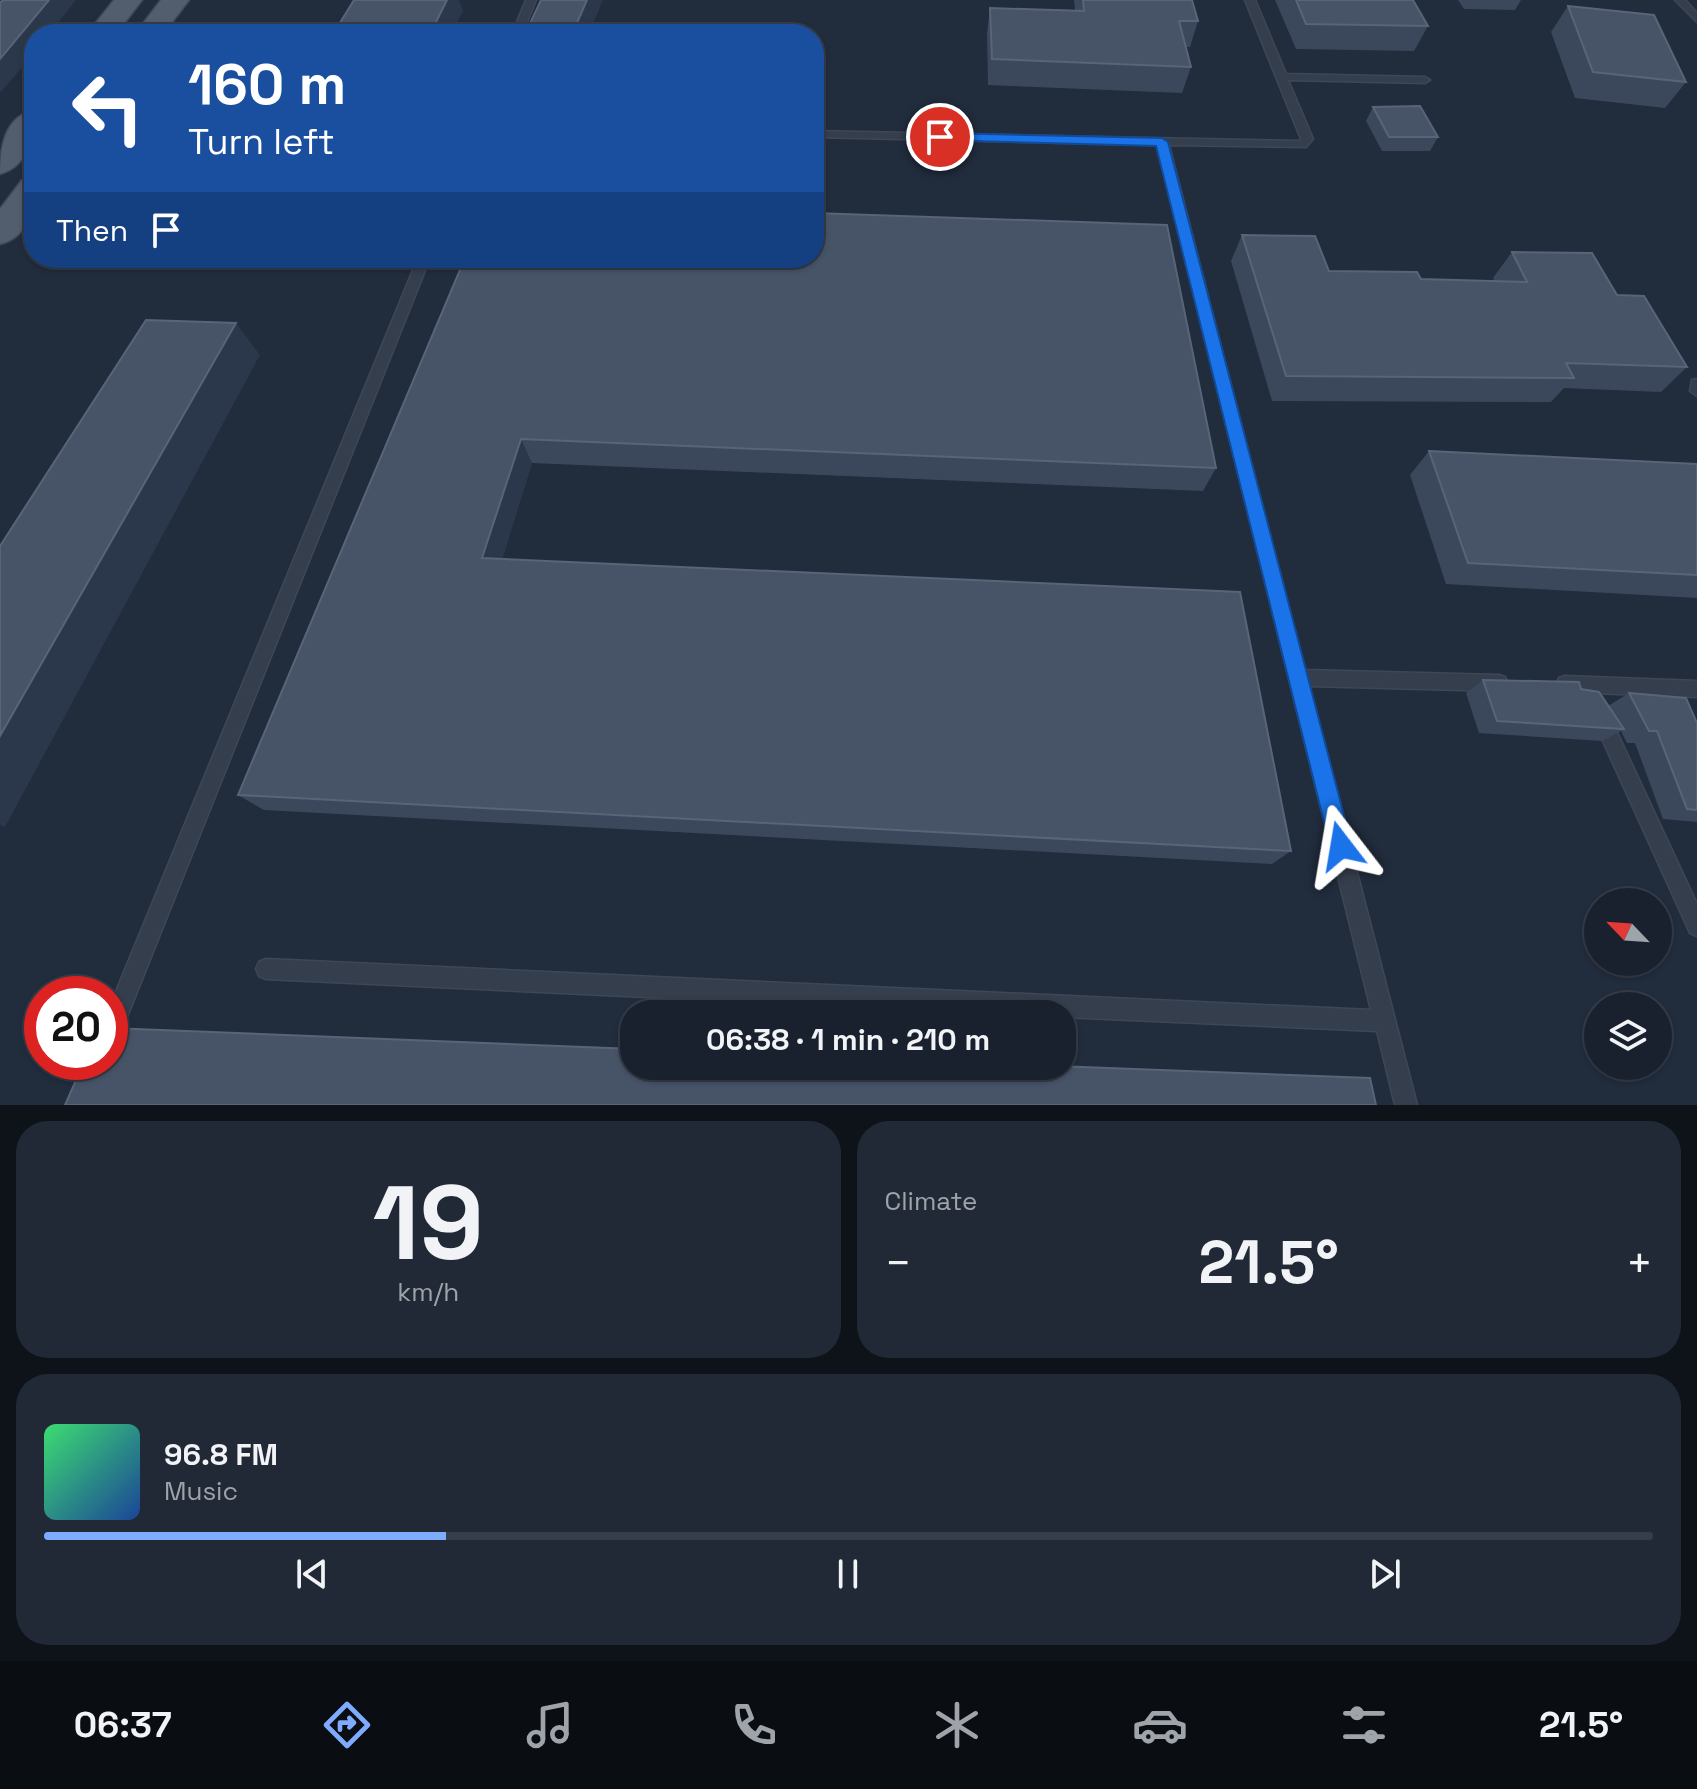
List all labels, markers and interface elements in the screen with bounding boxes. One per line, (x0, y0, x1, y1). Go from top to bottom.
text: 160 m (188, 49, 346, 120)
icon: left (56, 56, 160, 160)
pin (906, 103, 974, 171)
icon: arrive (918, 115, 962, 159)
text: Turn left (188, 119, 335, 165)
icon: arrive (144, 208, 188, 252)
text: Then (56, 211, 128, 250)
position arrow (1299, 804, 1383, 888)
north arrow (1584, 888, 1672, 976)
map controls (1584, 888, 1672, 1080)
speed limit sign: 20 (24, 976, 128, 1080)
button: layers (1584, 992, 1672, 1080)
text: 06:38 · 1 min · 210 m (706, 1020, 990, 1059)
text: 19 (373, 1157, 484, 1289)
text: Climate (885, 1184, 977, 1218)
text: 21.5° (1199, 1224, 1339, 1301)
text: − (885, 1235, 912, 1291)
text: + (1626, 1235, 1653, 1291)
text: km/h (397, 1275, 459, 1309)
text: 96.8 FM (164, 1435, 278, 1474)
text: Music (164, 1474, 238, 1508)
icon: previous (290, 1552, 334, 1596)
icon: pause (826, 1552, 870, 1596)
icon: next (1363, 1552, 1407, 1596)
icon: directions (319, 1697, 375, 1753)
icon: music (522, 1697, 578, 1753)
icon: phone (726, 1697, 782, 1753)
icon: climate (929, 1697, 985, 1753)
icon: car (1132, 1697, 1188, 1753)
icon: filters (1336, 1697, 1392, 1753)
text: 06:37 (74, 1702, 172, 1748)
text: 21.5° (1539, 1702, 1623, 1748)

